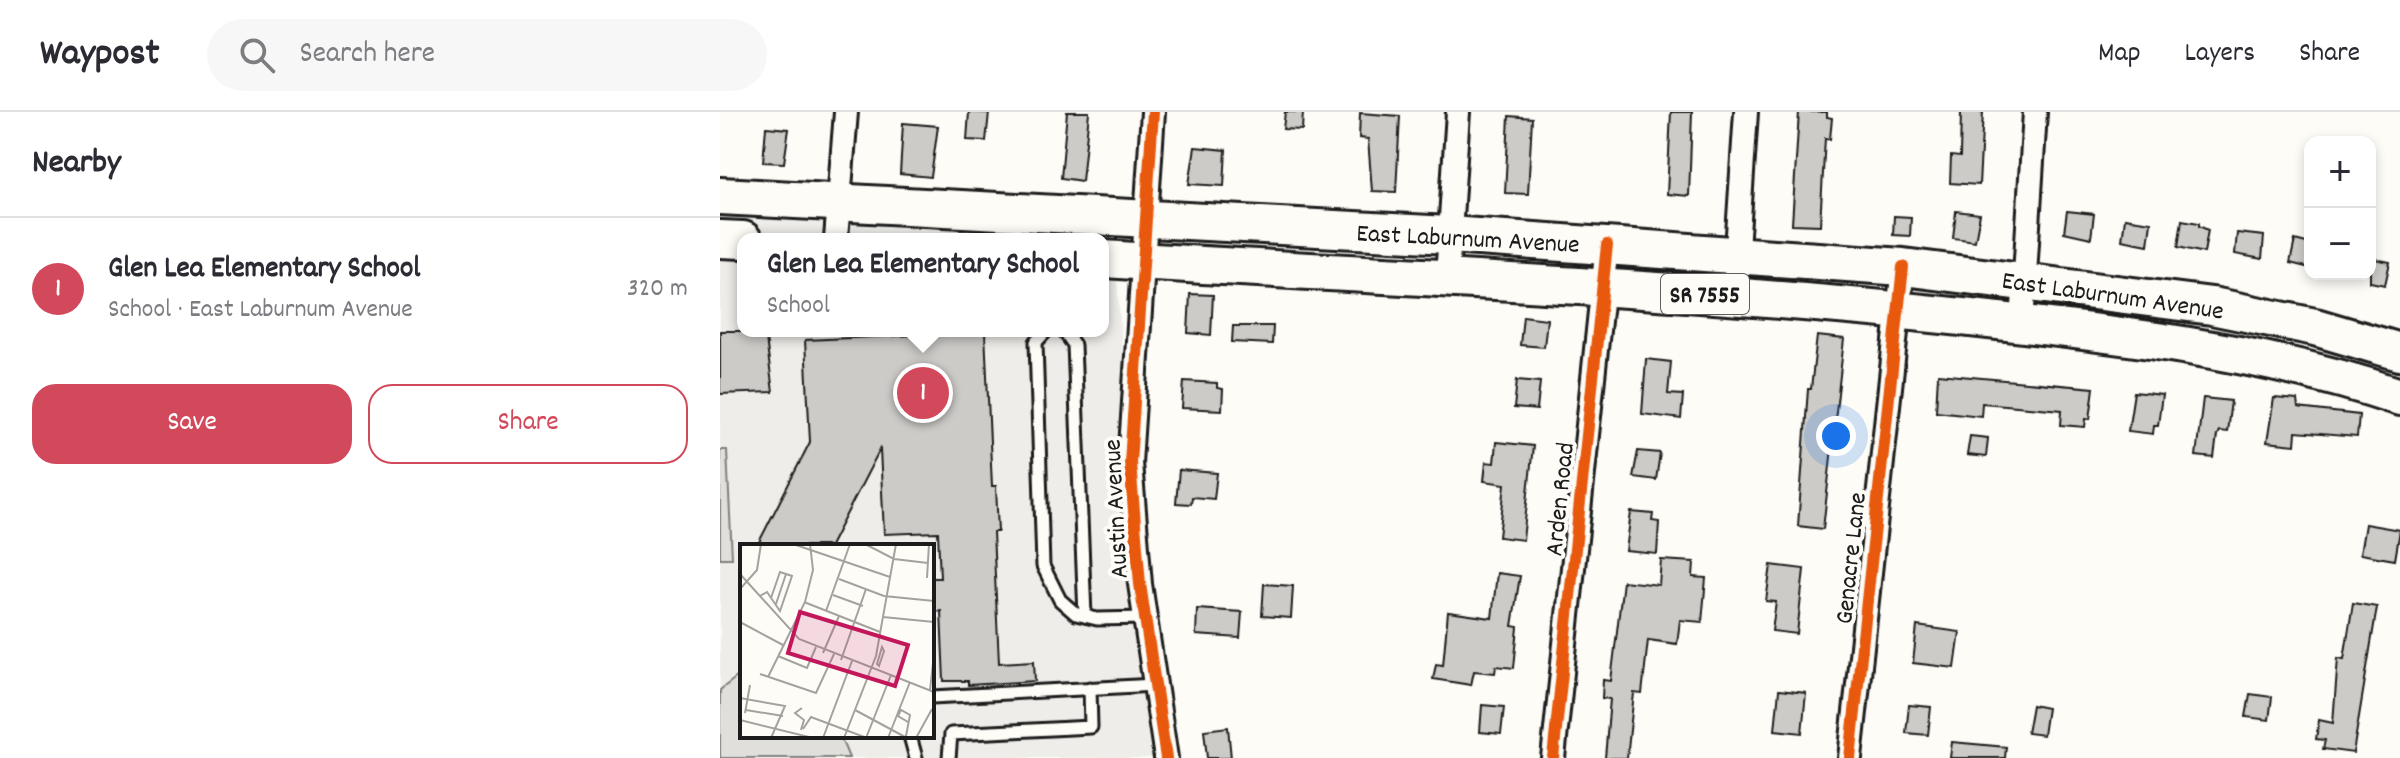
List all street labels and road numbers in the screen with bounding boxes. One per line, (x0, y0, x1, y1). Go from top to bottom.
street label: East Laburnum Avenue (1355, 216, 1580, 265)
street label: East Laburnum Avenue (1999, 264, 2226, 331)
road number: SR 7555 (1661, 274, 1749, 314)
street label: Austin Avenue (1095, 438, 1140, 580)
street label: Arden Road (1537, 441, 1586, 558)
street label: Genacre Lane (1827, 491, 1878, 626)

